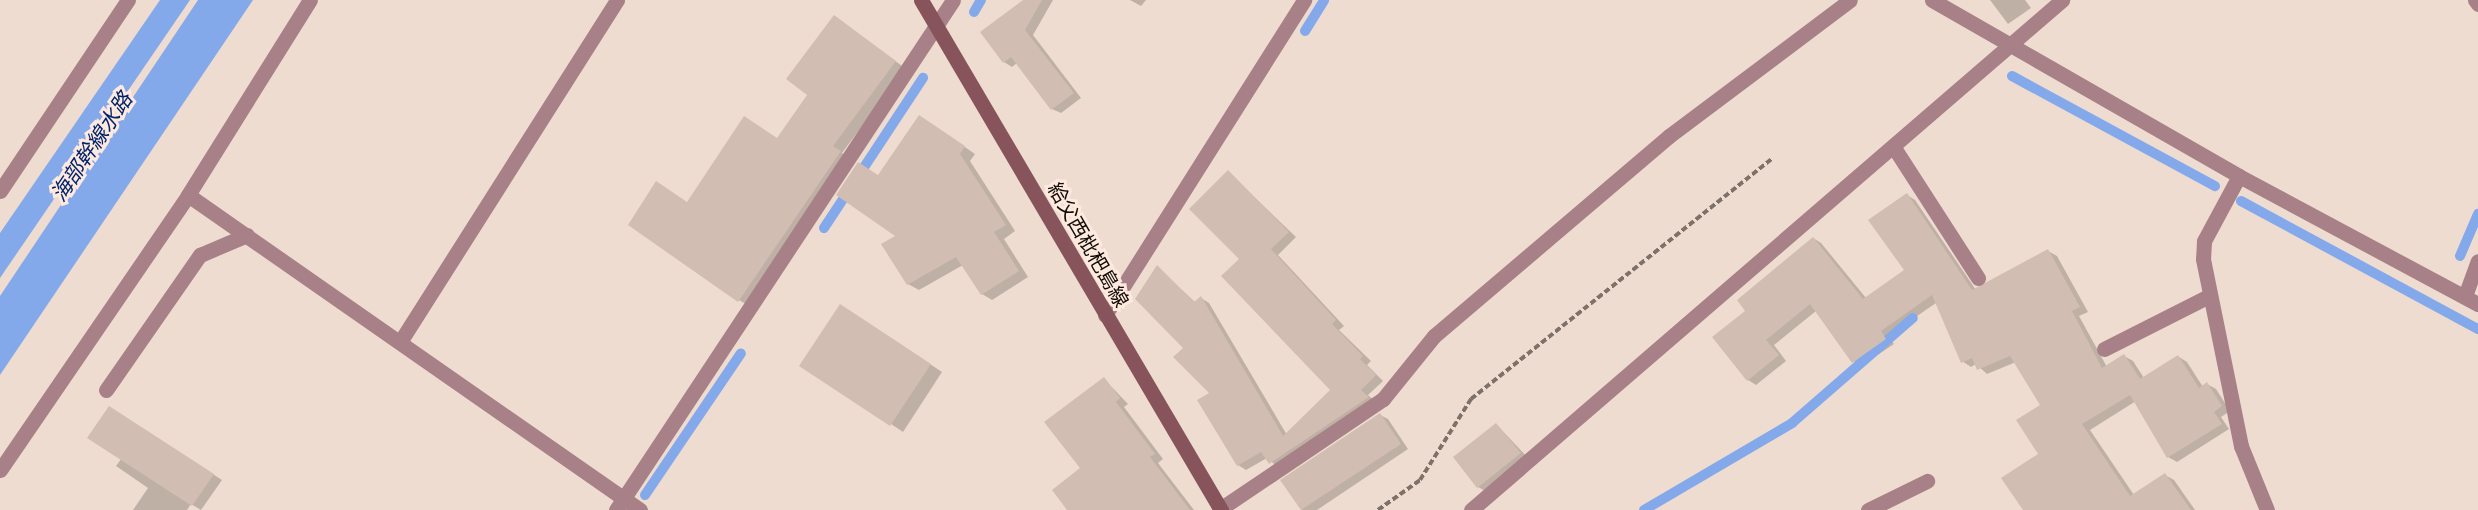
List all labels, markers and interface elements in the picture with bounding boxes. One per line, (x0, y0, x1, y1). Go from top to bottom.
water label: 海部幹線水路 (46, 88, 138, 206)
street label: 給父西枇杷島線 (1043, 178, 1133, 312)

